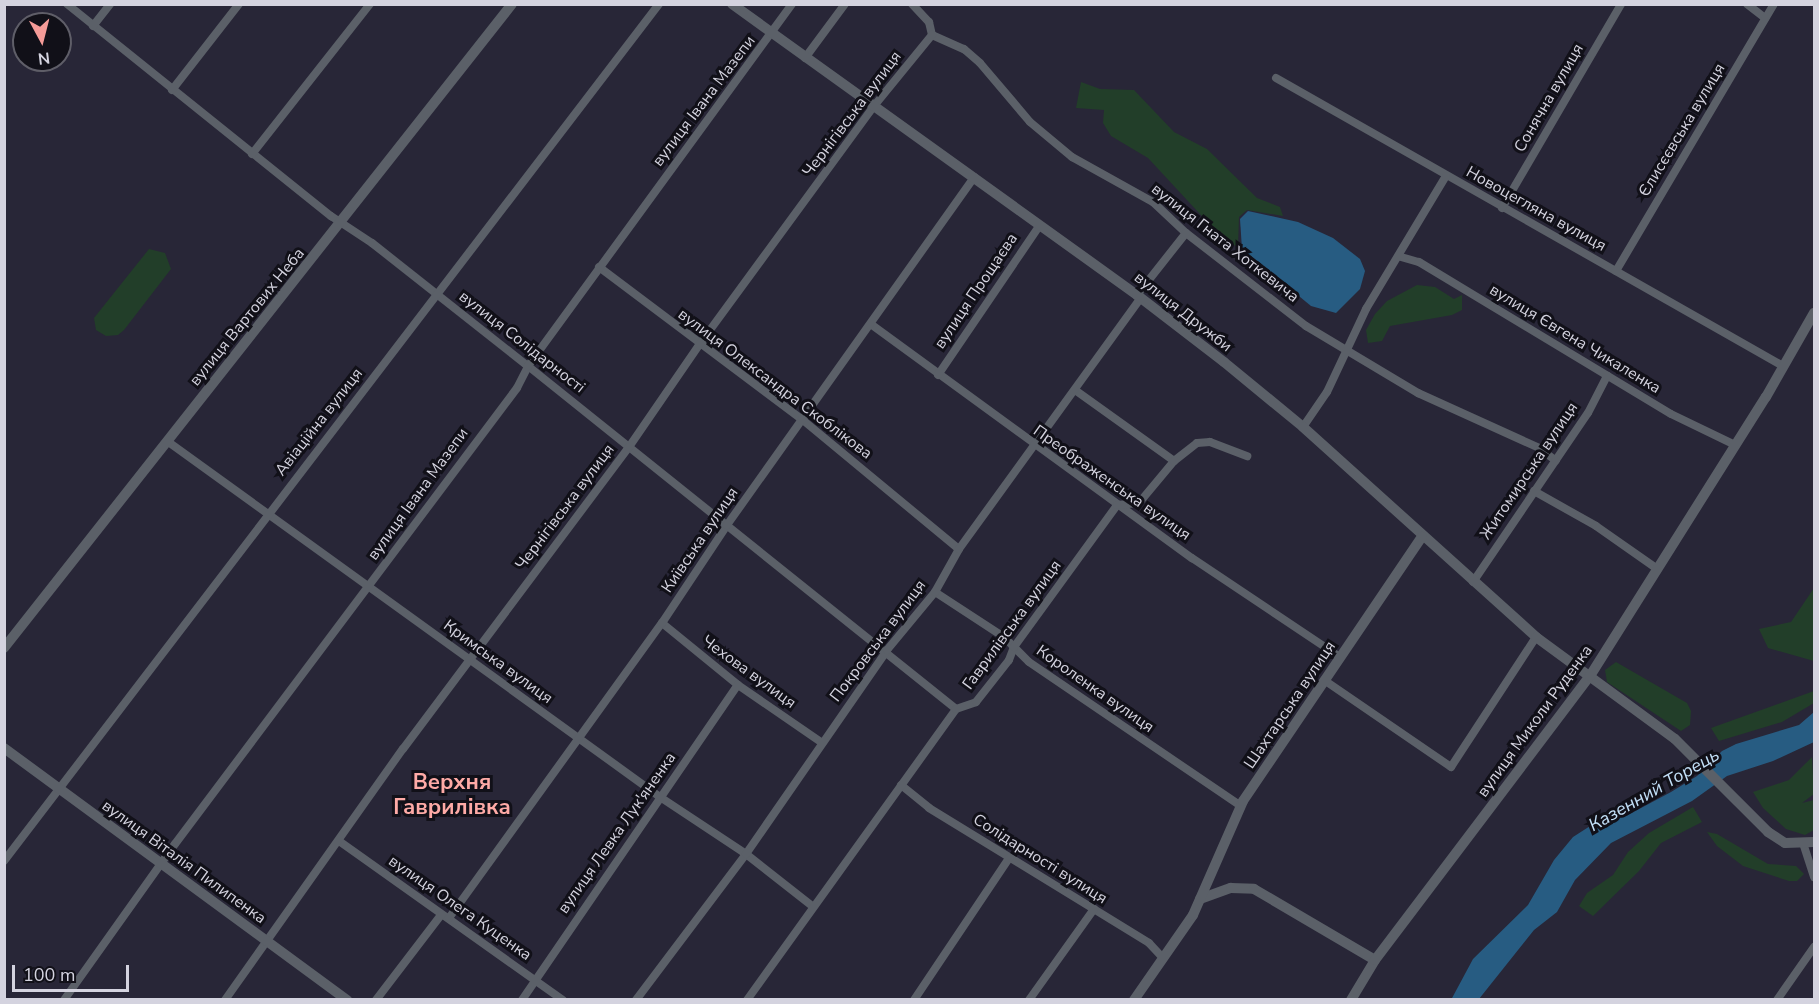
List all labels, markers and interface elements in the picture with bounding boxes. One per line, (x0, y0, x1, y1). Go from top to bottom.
north arrow (12, 12, 72, 72)
street label: вулиця Івана Мазепи (649, 32, 759, 170)
street label: Сонячна вулиця (1510, 40, 1588, 156)
text: N (37, 46, 51, 70)
street label: Чернігівська вулиця (798, 47, 906, 181)
street label: Єлисєєвська вулиця (1635, 60, 1729, 200)
street label: Новоцегляна вулиця (1463, 162, 1609, 256)
street label: вулиця Гната Хоткевича (1147, 179, 1303, 307)
street label: вулиця Прощаєва (930, 230, 1022, 352)
street label: вулиця Вартових Неба (185, 244, 309, 390)
street label: вулиця Дружби (1130, 268, 1236, 356)
street label: вулиця Євгена Чикаленка (1486, 280, 1664, 398)
street label: вулиця Солідарності (455, 287, 589, 397)
street label: вулиця Олександра Скоблікова (674, 305, 876, 463)
street label: Авіаційна вулиця (271, 364, 367, 480)
street label: Житомирська вулиця (1476, 399, 1582, 543)
street label: Преображенська вулиця (1030, 421, 1194, 545)
street label: вулиця Івана Мазепи (364, 424, 472, 564)
street label: Чернігівська вулиця (511, 440, 619, 574)
street label: Київська вулиця (658, 484, 742, 596)
street label: Гаврилівська вулиця (959, 557, 1065, 693)
street label: Покровська вулиця (826, 576, 930, 706)
street label: Кримська вулиця (440, 616, 556, 708)
street label: Чехова вулиця (698, 631, 800, 713)
street label: Шахтарська вулиця (1240, 637, 1340, 773)
street label: Короленка вулиця (1032, 641, 1158, 737)
street label: вулиця Миколи Руденка (1473, 641, 1597, 801)
water label: Казенний Торець (1585, 744, 1723, 836)
street label: вулиця Левка Лук'яненка (554, 749, 680, 917)
district label: Верхня Гаврилівка (393, 769, 511, 820)
street label: вулиця Віталія Пилипенка (98, 796, 270, 928)
street label: Солідарності вулиця (969, 810, 1111, 908)
street label: вулиця Олега Куценка (385, 851, 535, 965)
scale bar (15, 953, 132, 991)
text: 100 m (23, 963, 75, 987)

